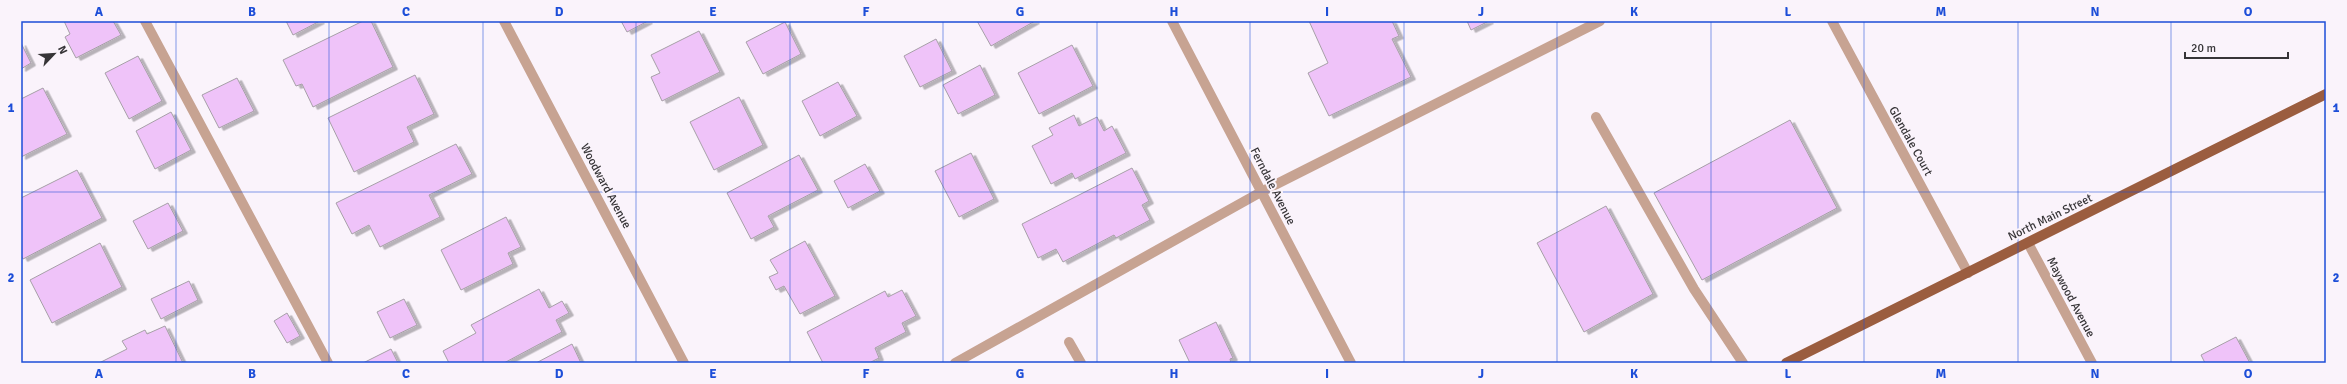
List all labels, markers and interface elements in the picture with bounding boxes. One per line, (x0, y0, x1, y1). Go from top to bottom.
text: A (95, 4, 104, 20)
text: B (248, 4, 256, 20)
text: C (402, 4, 410, 20)
text: D (555, 4, 564, 20)
text: E (709, 4, 717, 20)
text: F (863, 4, 870, 20)
text: G (1016, 4, 1024, 20)
text: H (1170, 4, 1178, 20)
text: I (1325, 4, 1329, 20)
text: J (1478, 4, 1484, 20)
text: K (1630, 4, 1638, 20)
text: L (1785, 4, 1792, 20)
text: M (1936, 4, 1947, 20)
text: N (2090, 4, 2100, 20)
text: O (2244, 4, 2253, 20)
north arrow (34, 34, 74, 74)
scale bar (2185, 34, 2288, 60)
text: 20 m (2191, 41, 2216, 56)
text: N (55, 44, 70, 56)
text: 1 (7, 100, 15, 116)
text: 1 (2332, 100, 2340, 116)
street label: Glendale Court (1885, 104, 1936, 179)
street label: Woodward Avenue (577, 141, 634, 231)
street label: Ferndale Avenue (1247, 145, 1299, 227)
street label: North Main Street (2006, 191, 2095, 244)
street label: Maywood Avenue (2043, 255, 2098, 340)
text: 2 (7, 270, 15, 286)
text: 2 (2332, 270, 2340, 286)
text: A (95, 366, 104, 382)
text: B (248, 366, 256, 382)
text: C (402, 366, 410, 382)
text: D (555, 366, 564, 382)
text: E (709, 366, 717, 382)
text: F (863, 366, 870, 382)
text: G (1016, 366, 1024, 382)
text: H (1170, 366, 1178, 382)
text: I (1325, 366, 1329, 382)
text: J (1478, 366, 1484, 382)
text: K (1630, 366, 1638, 382)
text: L (1785, 366, 1792, 382)
text: M (1936, 366, 1947, 382)
text: N (2090, 366, 2100, 382)
text: O (2244, 366, 2253, 382)

